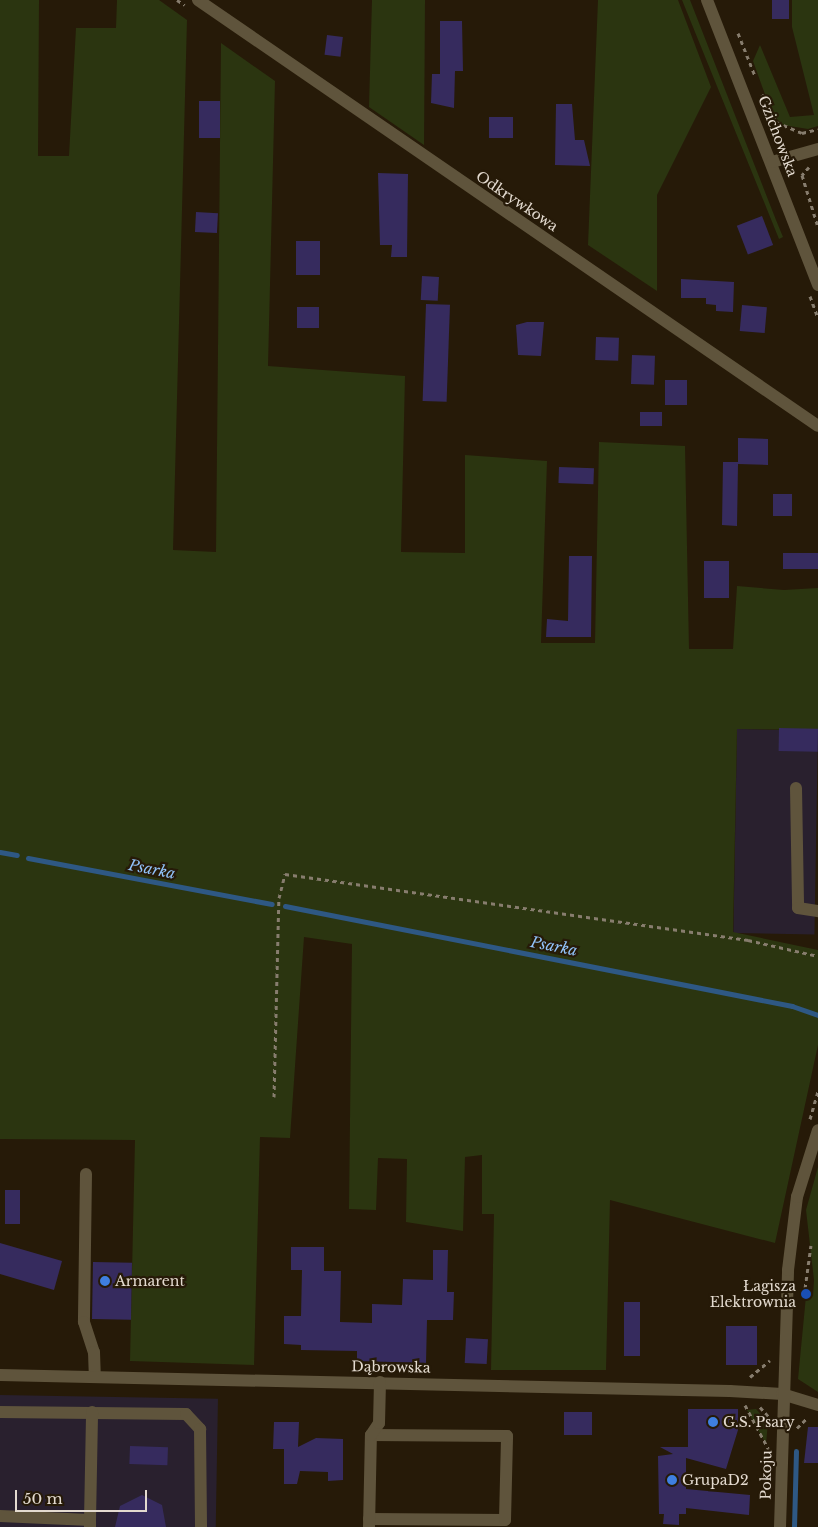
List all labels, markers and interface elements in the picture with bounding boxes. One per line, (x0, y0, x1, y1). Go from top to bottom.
street label: Gzichowska (755, 93, 801, 179)
street label: Odkrywkowa (473, 167, 561, 235)
water label: Psarka (127, 856, 177, 882)
water label: Psarka (529, 933, 579, 959)
place label: Armarent (115, 1273, 185, 1289)
marker: Armarent (99, 1275, 111, 1287)
place label: Łagisza Elektrownia (710, 1278, 796, 1310)
marker: Łagisza Elektrownia (800, 1288, 812, 1300)
street label: Dąbrowska (351, 1358, 431, 1376)
place label: G.S. Psary (723, 1414, 795, 1430)
marker: G.S. Psary (707, 1416, 719, 1428)
street label: Pokoju (757, 1450, 775, 1500)
place label: GrupaD2 (682, 1472, 748, 1488)
marker: GrupaD2 (666, 1474, 678, 1486)
scale bar (18, 1480, 150, 1512)
text: 50 m (23, 1489, 63, 1508)

